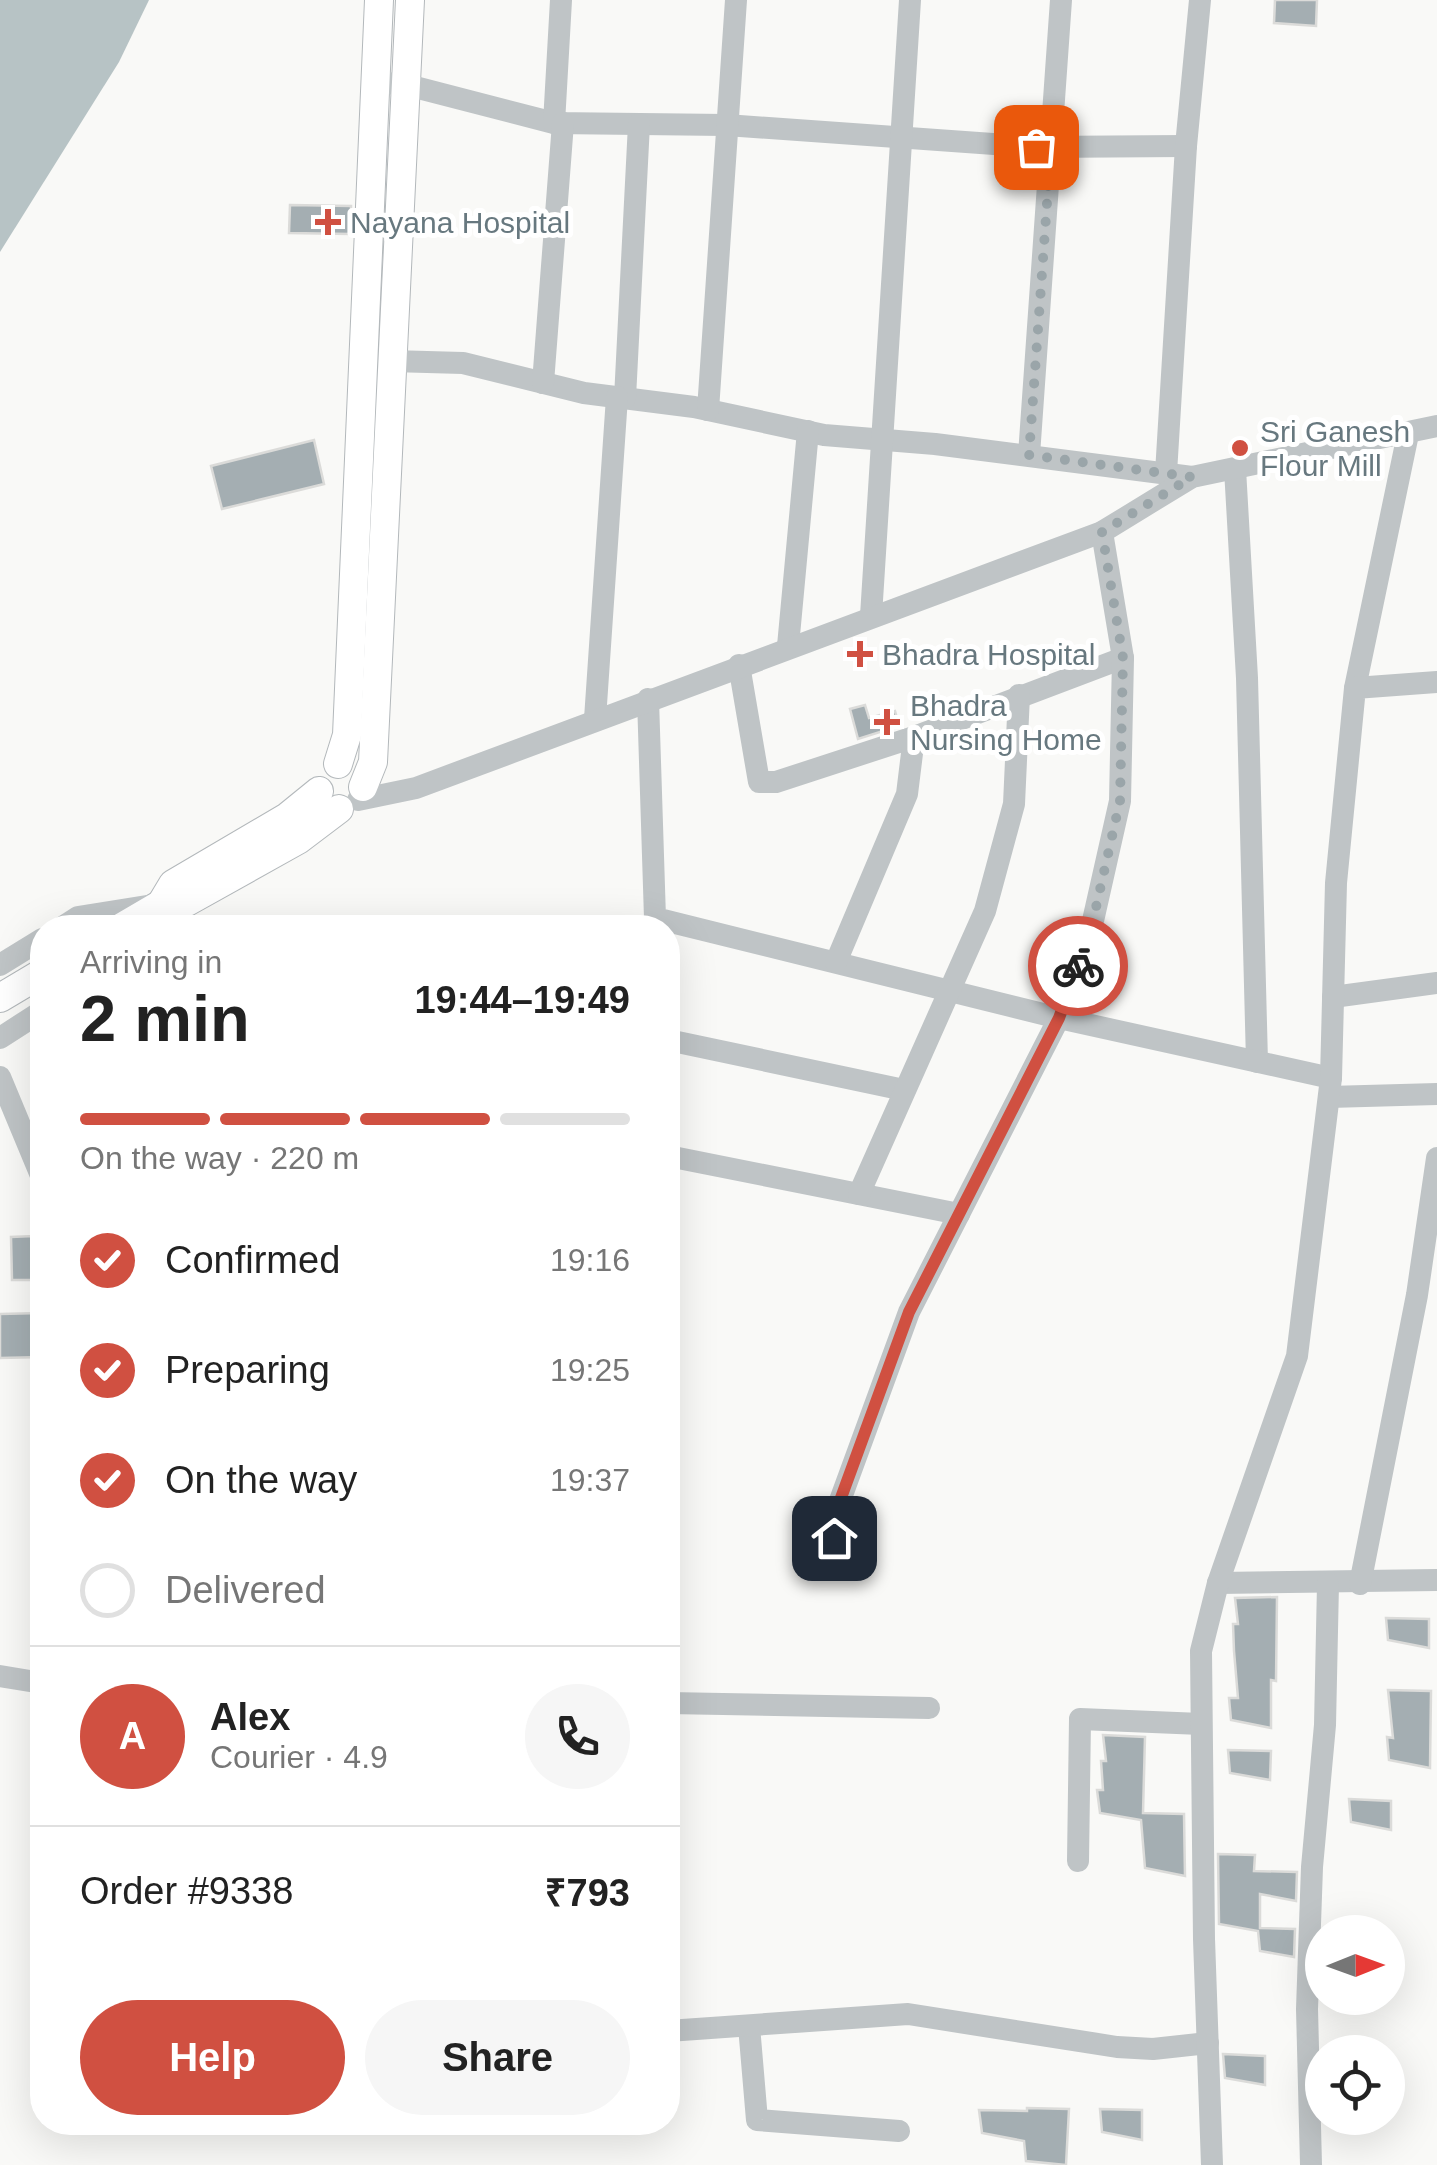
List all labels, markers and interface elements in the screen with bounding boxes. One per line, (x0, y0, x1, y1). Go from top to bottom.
pin (994, 105, 1079, 190)
icon: bag (1009, 120, 1064, 175)
place label: Nayana Hospital (350, 206, 570, 239)
marker: Nayana Hospital (315, 209, 341, 235)
place label: Sri Ganesh Flour Mill (1260, 415, 1410, 482)
marker: Sri Ganesh Flour Mill (1229, 437, 1251, 459)
place label: Bhadra Hospital (882, 638, 1095, 671)
marker: Bhadra Hospital (847, 641, 873, 667)
place label: Bhadra Nursing Home (910, 689, 1102, 756)
marker: Bhadra Nursing Home (874, 709, 900, 735)
courier (1028, 916, 1128, 1016)
icon: bike (1051, 939, 1106, 994)
text: Arriving in (80, 944, 222, 980)
text: 19:44–19:49 (414, 979, 630, 1021)
text: 2 min (80, 982, 250, 1055)
text: On the way · 220 m (80, 1140, 359, 1176)
icon: check (80, 1233, 135, 1288)
text: Confirmed (165, 1239, 340, 1281)
text: 19:16 (550, 1242, 630, 1278)
icon: check (80, 1343, 135, 1398)
text: Preparing (165, 1349, 330, 1391)
text: 19:25 (550, 1352, 630, 1388)
icon: check (80, 1453, 135, 1508)
text: On the way (165, 1459, 357, 1501)
text: 19:37 (550, 1462, 630, 1498)
pin (792, 1496, 877, 1581)
icon: home (807, 1511, 862, 1566)
text: Delivered (165, 1569, 326, 1611)
button: phone (525, 1684, 630, 1789)
text: Alex (210, 1696, 290, 1738)
text: A (119, 1715, 146, 1757)
text: Courier · 4.9 (210, 1739, 388, 1775)
text: Order #9338 (80, 1870, 293, 1912)
text: ₹793 (545, 1872, 630, 1914)
north arrow (1305, 1915, 1405, 2015)
map controls (1305, 1915, 1405, 2135)
button: Help (80, 2000, 345, 2115)
button: Share (365, 2000, 630, 2115)
button: locate (1305, 2035, 1405, 2135)

